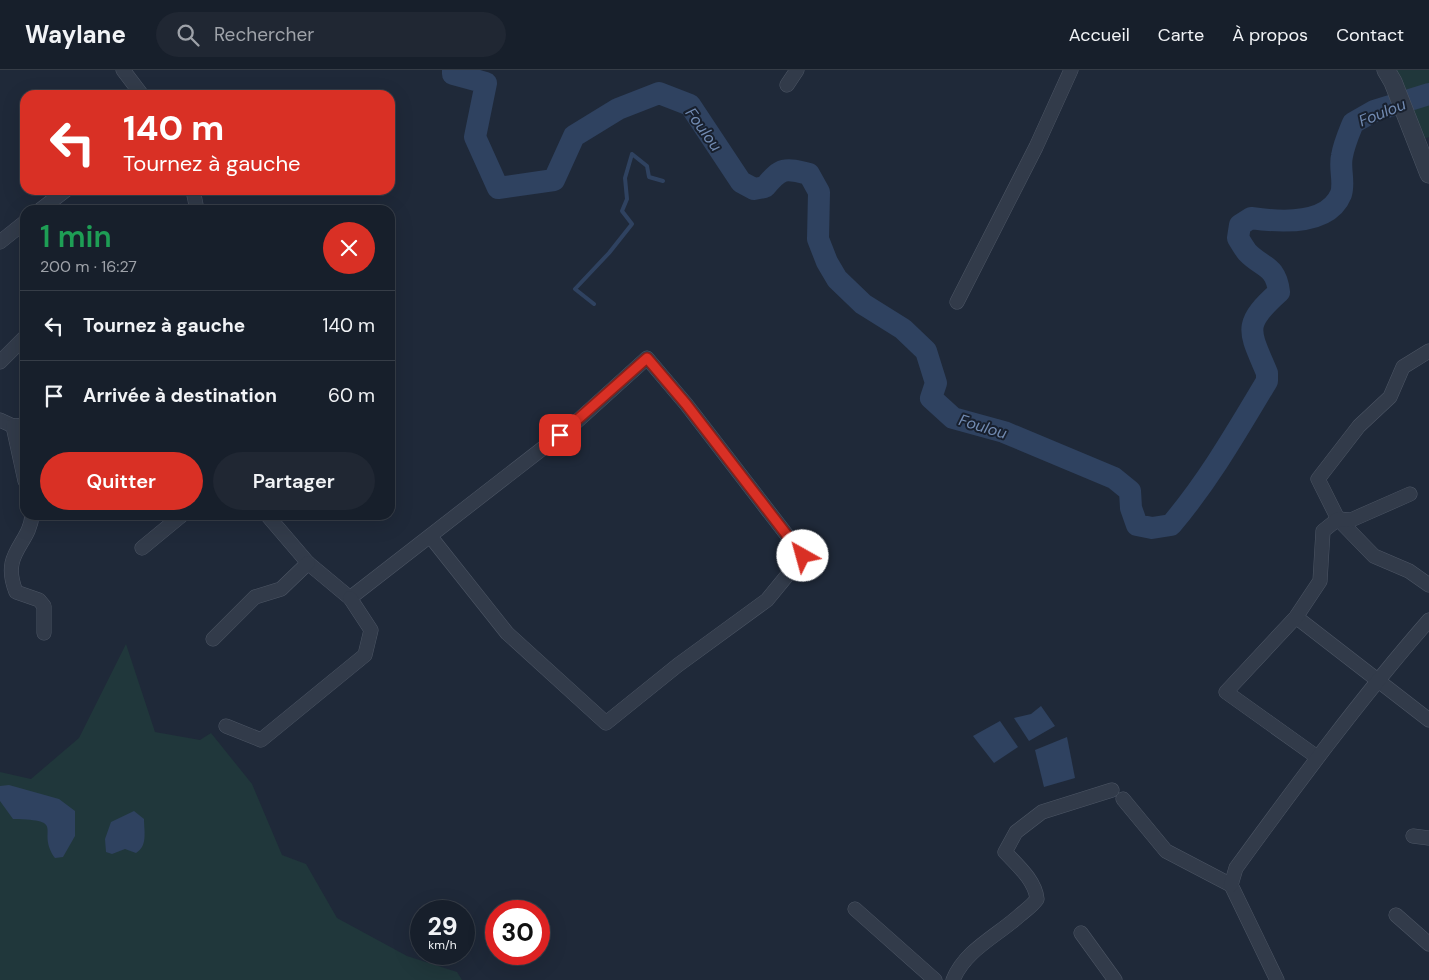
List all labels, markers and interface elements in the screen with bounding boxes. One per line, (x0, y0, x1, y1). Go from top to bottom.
search box (156, 12, 506, 57)
text: Waylane (25, 19, 126, 50)
icon: search (174, 21, 202, 49)
text: Rechercher (214, 22, 314, 47)
text: Accueil (1069, 23, 1130, 47)
text: Carte (1158, 23, 1204, 47)
text: À propos (1232, 23, 1308, 47)
text: Contact (1336, 23, 1404, 47)
water label: Foulou (1356, 94, 1409, 131)
water label: Foulou (681, 103, 727, 155)
text: 140 m (123, 105, 224, 151)
icon: left (40, 110, 105, 175)
text: Tournez à gauche (123, 149, 301, 178)
text: 1 min (40, 217, 112, 256)
button: close (323, 222, 375, 274)
text: 200 m · 16:27 (40, 256, 137, 277)
icon: left (40, 312, 68, 340)
text: Tournez à gauche (83, 313, 245, 338)
text: 140 m (323, 313, 375, 338)
icon: arrive (40, 382, 68, 410)
text: Arrivée à destination (83, 383, 277, 408)
text: 60 m (328, 383, 375, 408)
water label: Foulou (956, 409, 1009, 444)
pin (539, 414, 581, 456)
icon: arrive (546, 421, 574, 449)
button: Quitter (40, 452, 203, 510)
button: Partager (213, 452, 375, 510)
position arrow (776, 529, 828, 581)
speed limit sign: 30 (485, 900, 550, 965)
text: 29 (427, 910, 458, 943)
text: km/h (428, 937, 457, 953)

